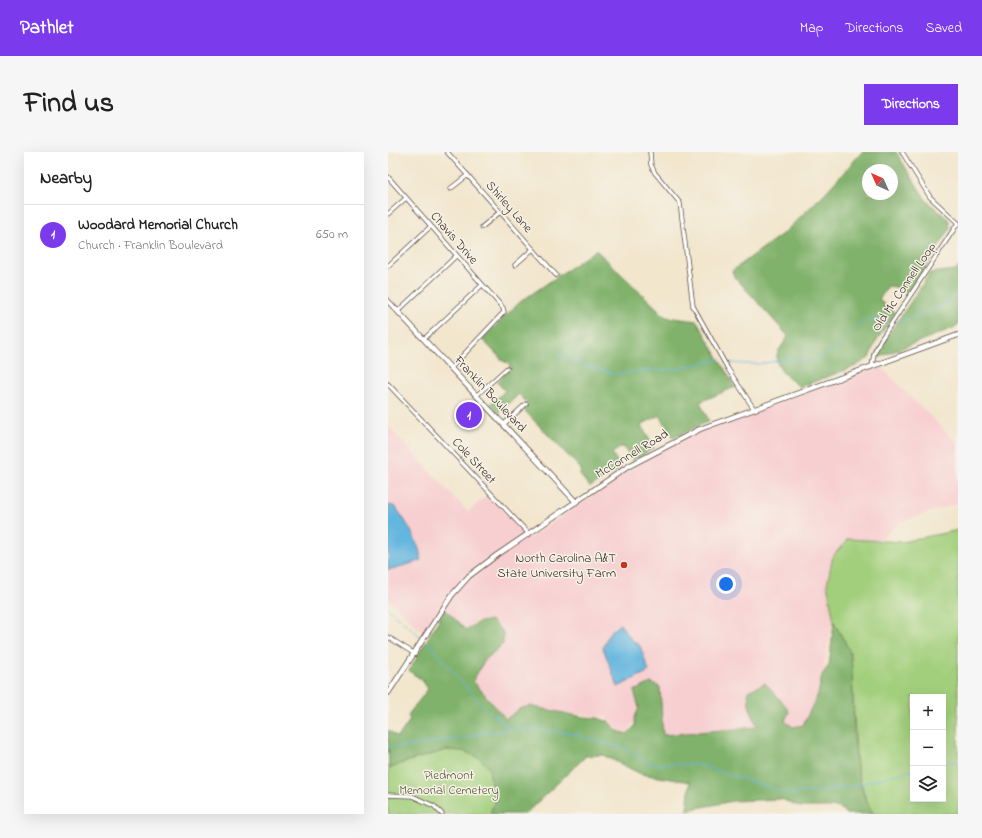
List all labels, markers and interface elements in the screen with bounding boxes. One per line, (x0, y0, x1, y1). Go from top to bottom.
text: Pathlet (20, 15, 74, 42)
text: Map (800, 18, 823, 39)
text: Directions (845, 18, 903, 39)
text: Saved (925, 18, 962, 39)
text: Find us (24, 84, 114, 125)
button: Directions (864, 84, 958, 125)
north arrow (862, 164, 898, 200)
text: Nearby (40, 166, 92, 191)
street label: Shirley Lane (480, 177, 537, 238)
street label: Chavis Drive (426, 207, 483, 269)
text: Woodard Memorial Church (78, 214, 238, 236)
text: 1 (51, 225, 55, 244)
text: 650 m (316, 225, 348, 244)
text: Church · Franklin Boulevard (78, 236, 223, 255)
street label: Old Mc Connell Loop (867, 239, 941, 335)
street label: Franklin Boulevard (449, 351, 531, 437)
pin: 1 (456, 400, 482, 430)
street label: McConnell Road (592, 424, 673, 483)
street label: Cole Street (447, 433, 501, 489)
place label: North Carolina A&T State University Farm (497, 549, 617, 584)
marker: North Carolina A&T State University Farm (619, 560, 629, 570)
your location (716, 574, 736, 594)
map controls (910, 694, 946, 802)
button: + (910, 694, 946, 730)
button: − (910, 730, 946, 766)
park label: Piedmont Memorial Cemetery (399, 766, 499, 801)
button: layers (910, 766, 946, 802)

